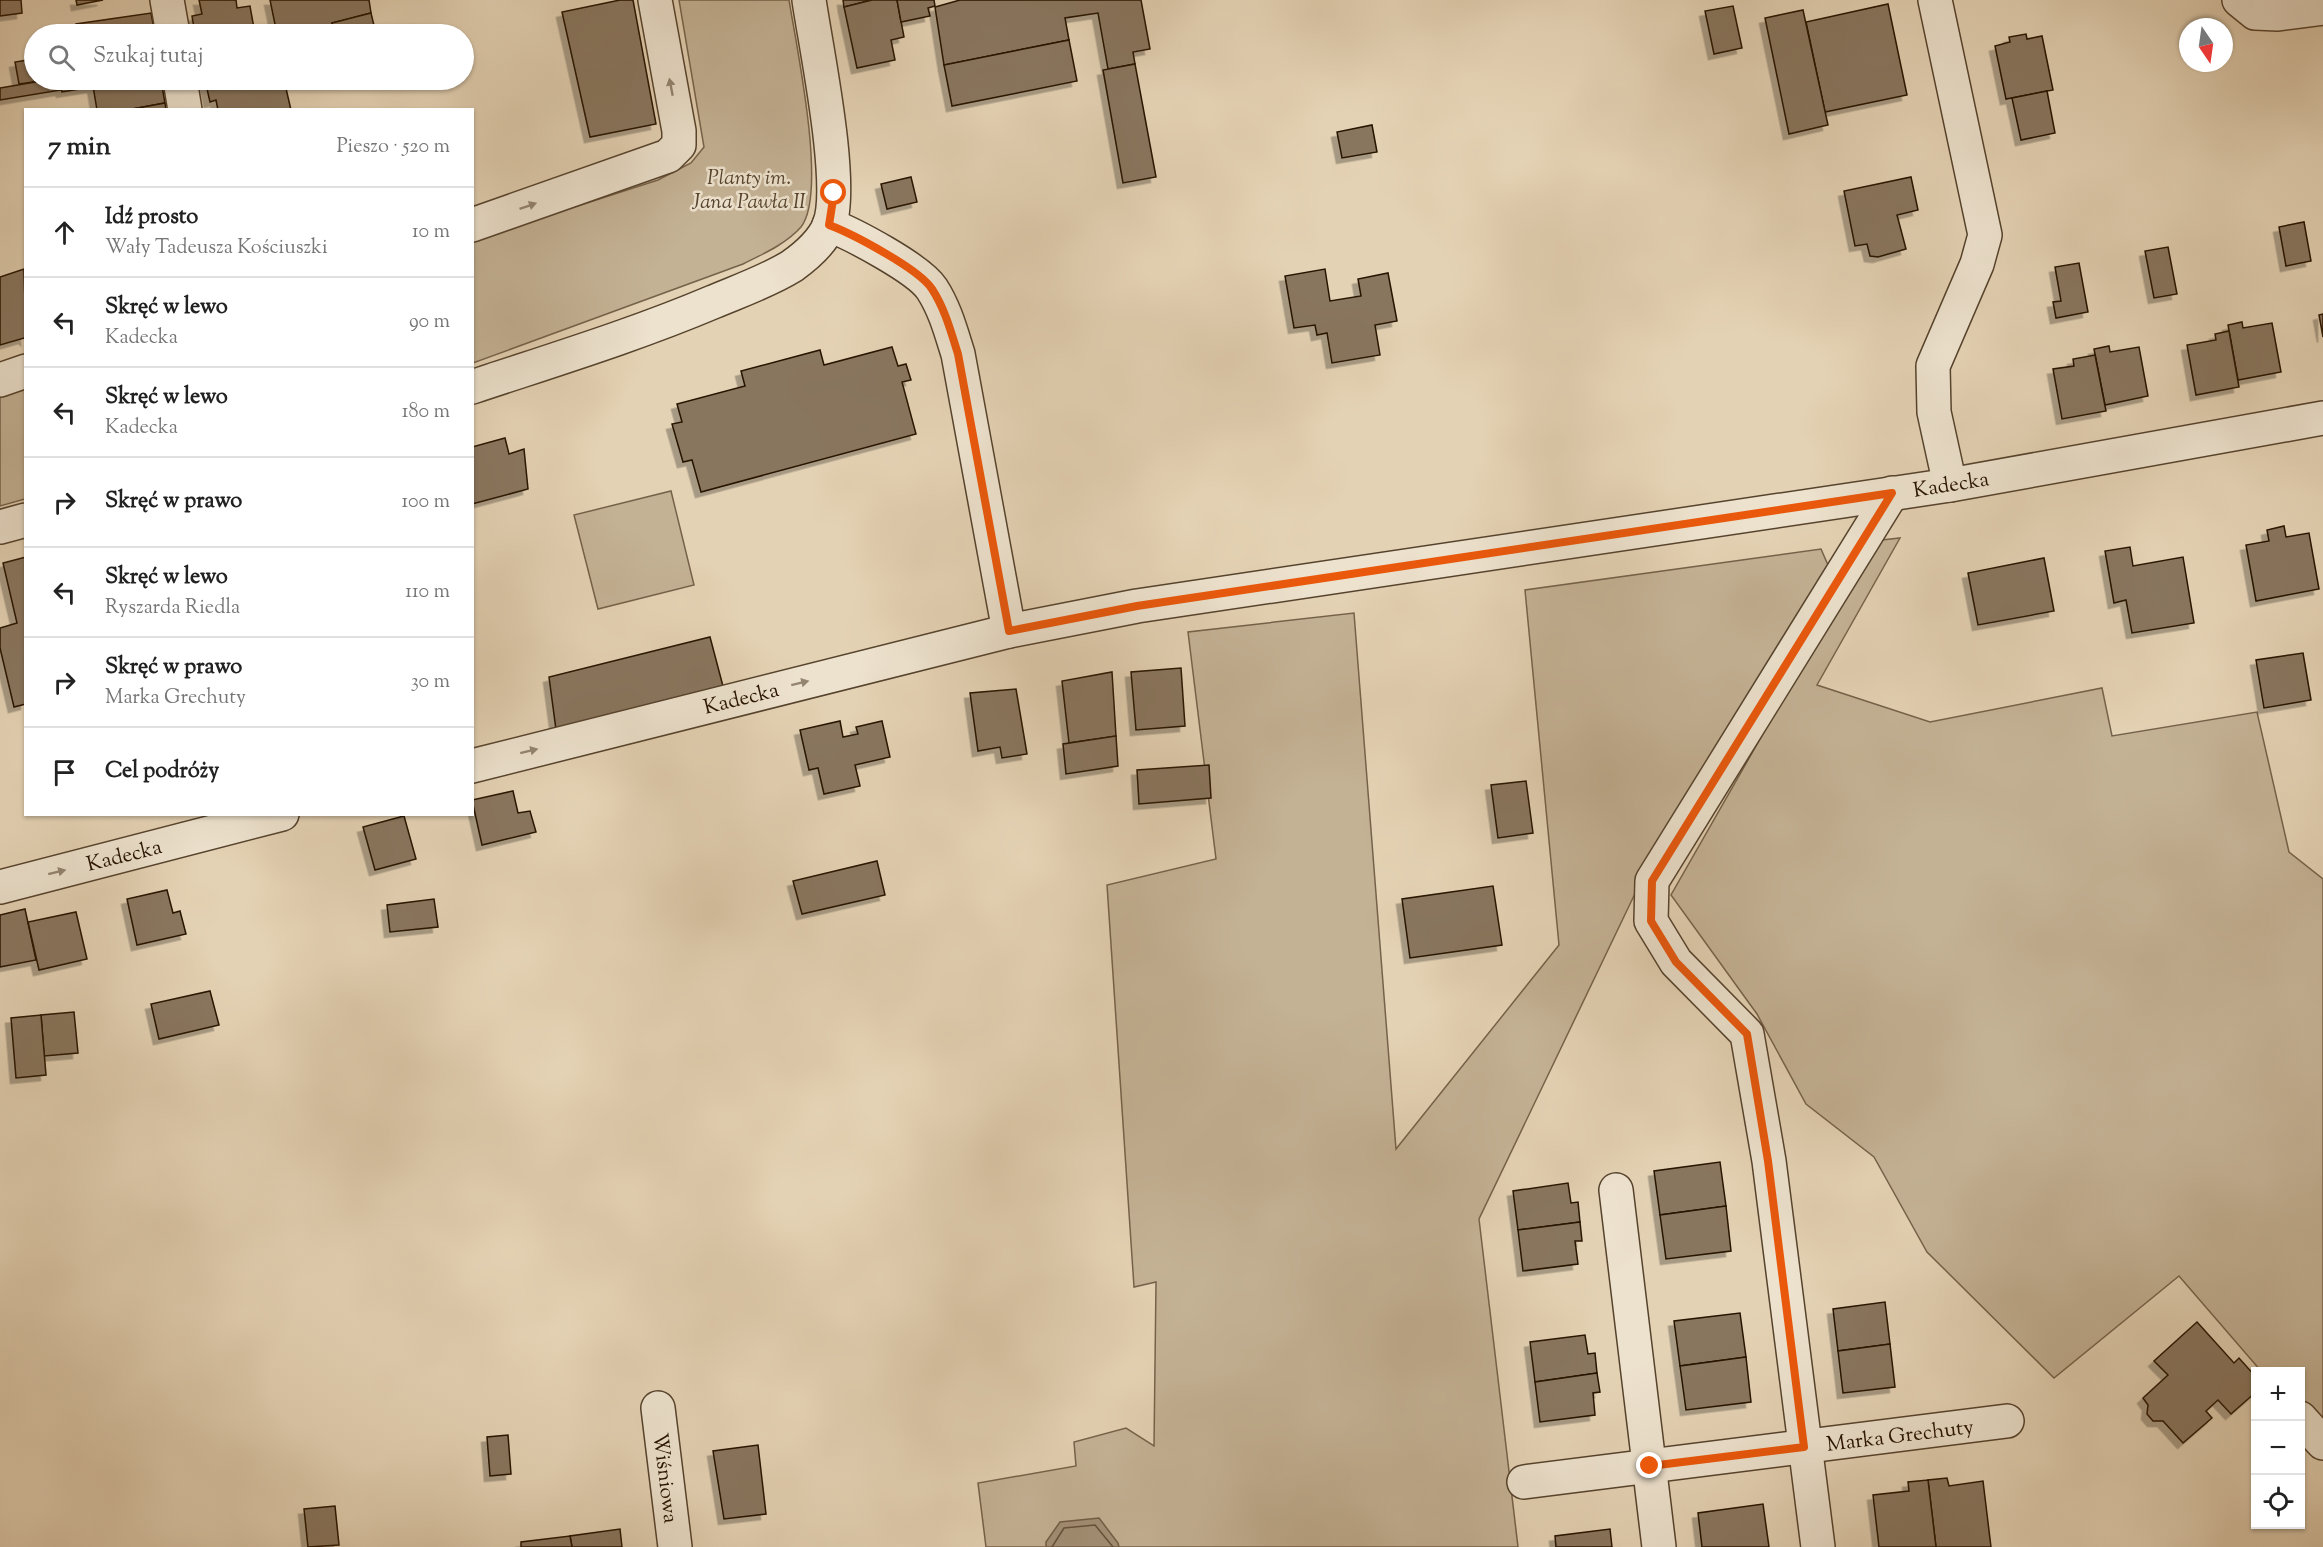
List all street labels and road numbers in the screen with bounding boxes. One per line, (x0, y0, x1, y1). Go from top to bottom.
street label: Kadecka (1911, 465, 1992, 507)
street label: Kadecka (701, 676, 783, 724)
street label: Kadecka (84, 833, 166, 881)
street label: Marka Grechuty (1825, 1413, 1976, 1461)
street label: Wiśniowa (644, 1431, 684, 1525)

